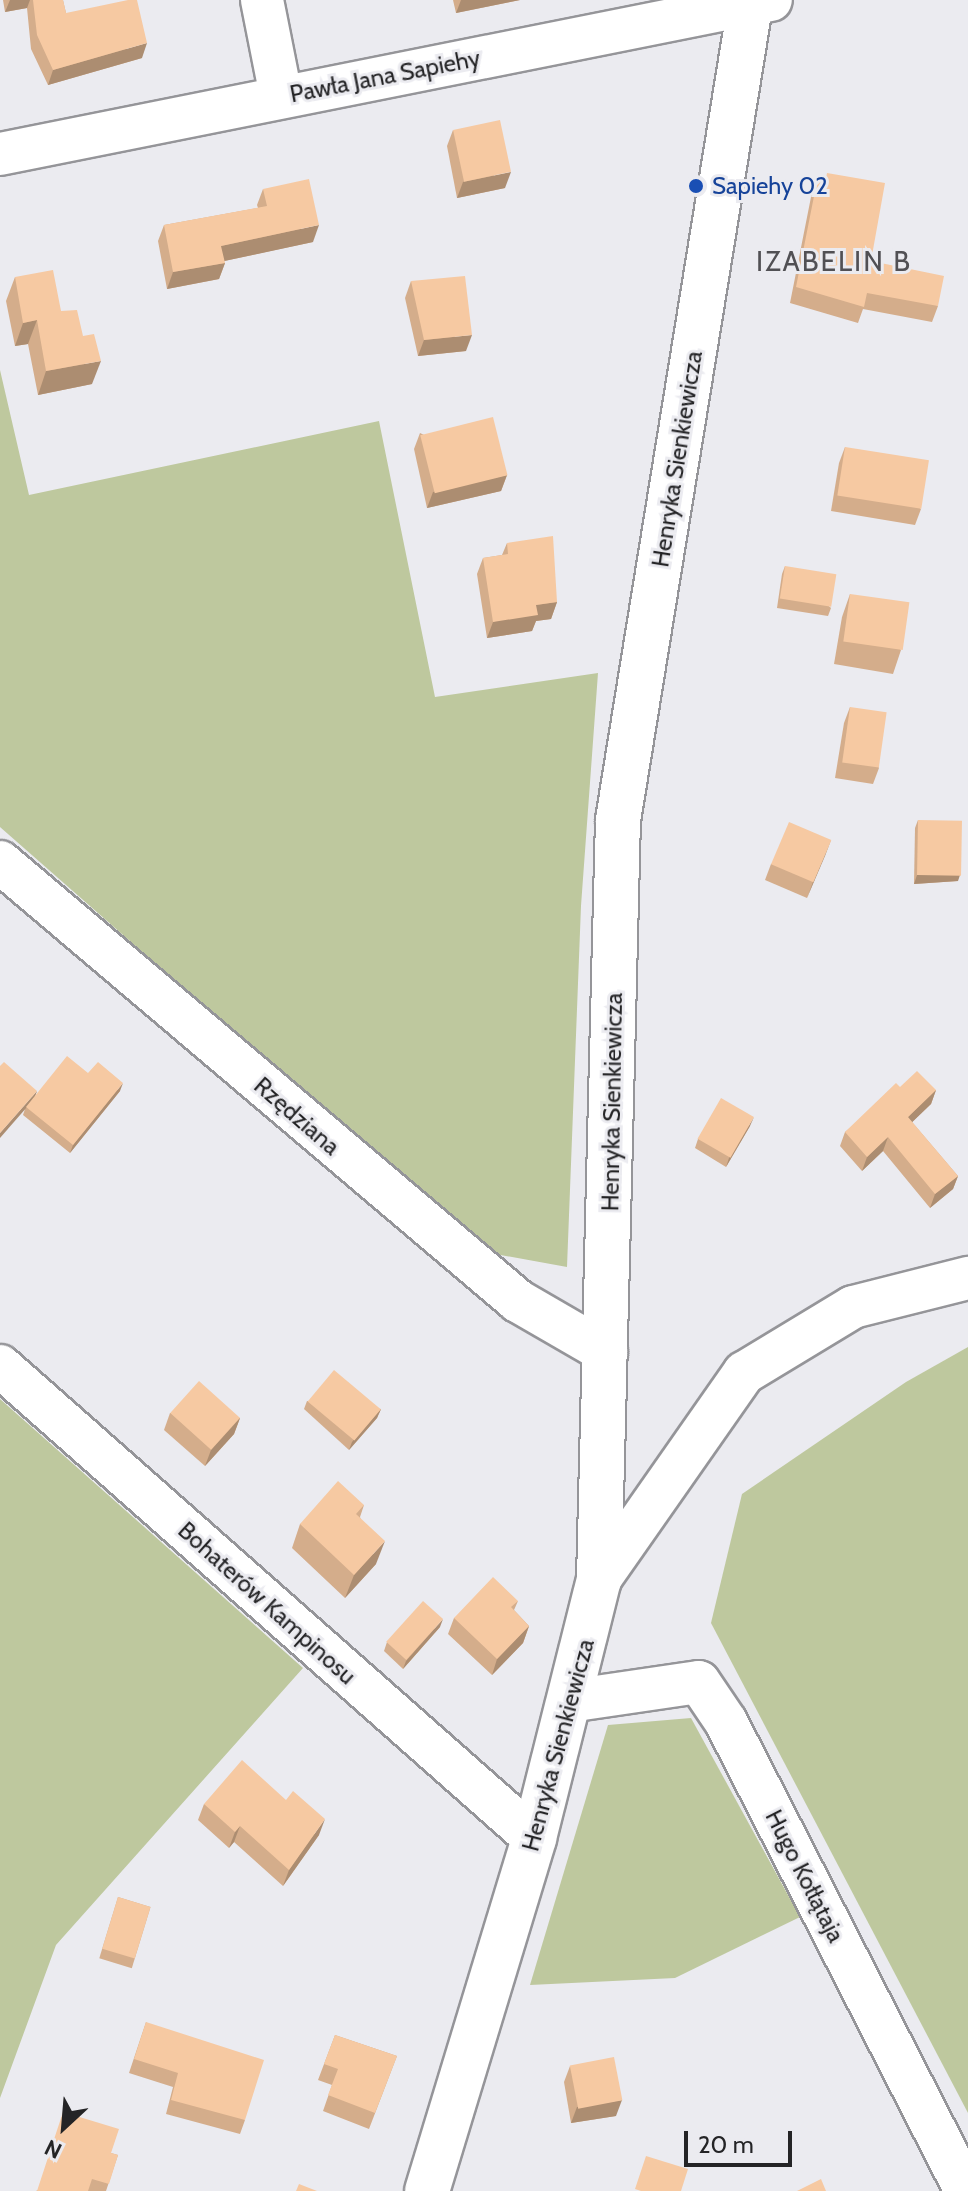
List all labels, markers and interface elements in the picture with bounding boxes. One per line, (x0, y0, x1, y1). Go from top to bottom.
street label: Pawła Jana Sapiehy (287, 43, 483, 109)
place label: Sapiehy 02 (712, 172, 828, 200)
marker: Sapiehy 02 (687, 177, 705, 195)
district label: IZABELIN B (756, 244, 912, 278)
street label: Henryka Sienkiewicza (646, 349, 708, 569)
street label: Henryka Sienkiewicza (596, 992, 628, 1212)
street label: Rzędziana (248, 1071, 346, 1161)
street label: Bohaterów Kampinosu (172, 1516, 362, 1690)
street label: Henryka Sienkiewicza (516, 1636, 600, 1854)
street label: Hugo Kołłątaja (759, 1805, 851, 1947)
north arrow (24, 2087, 104, 2167)
scale bar (688, 2115, 796, 2165)
text: 20 m (698, 2130, 754, 2159)
text: N (40, 2133, 66, 2165)

